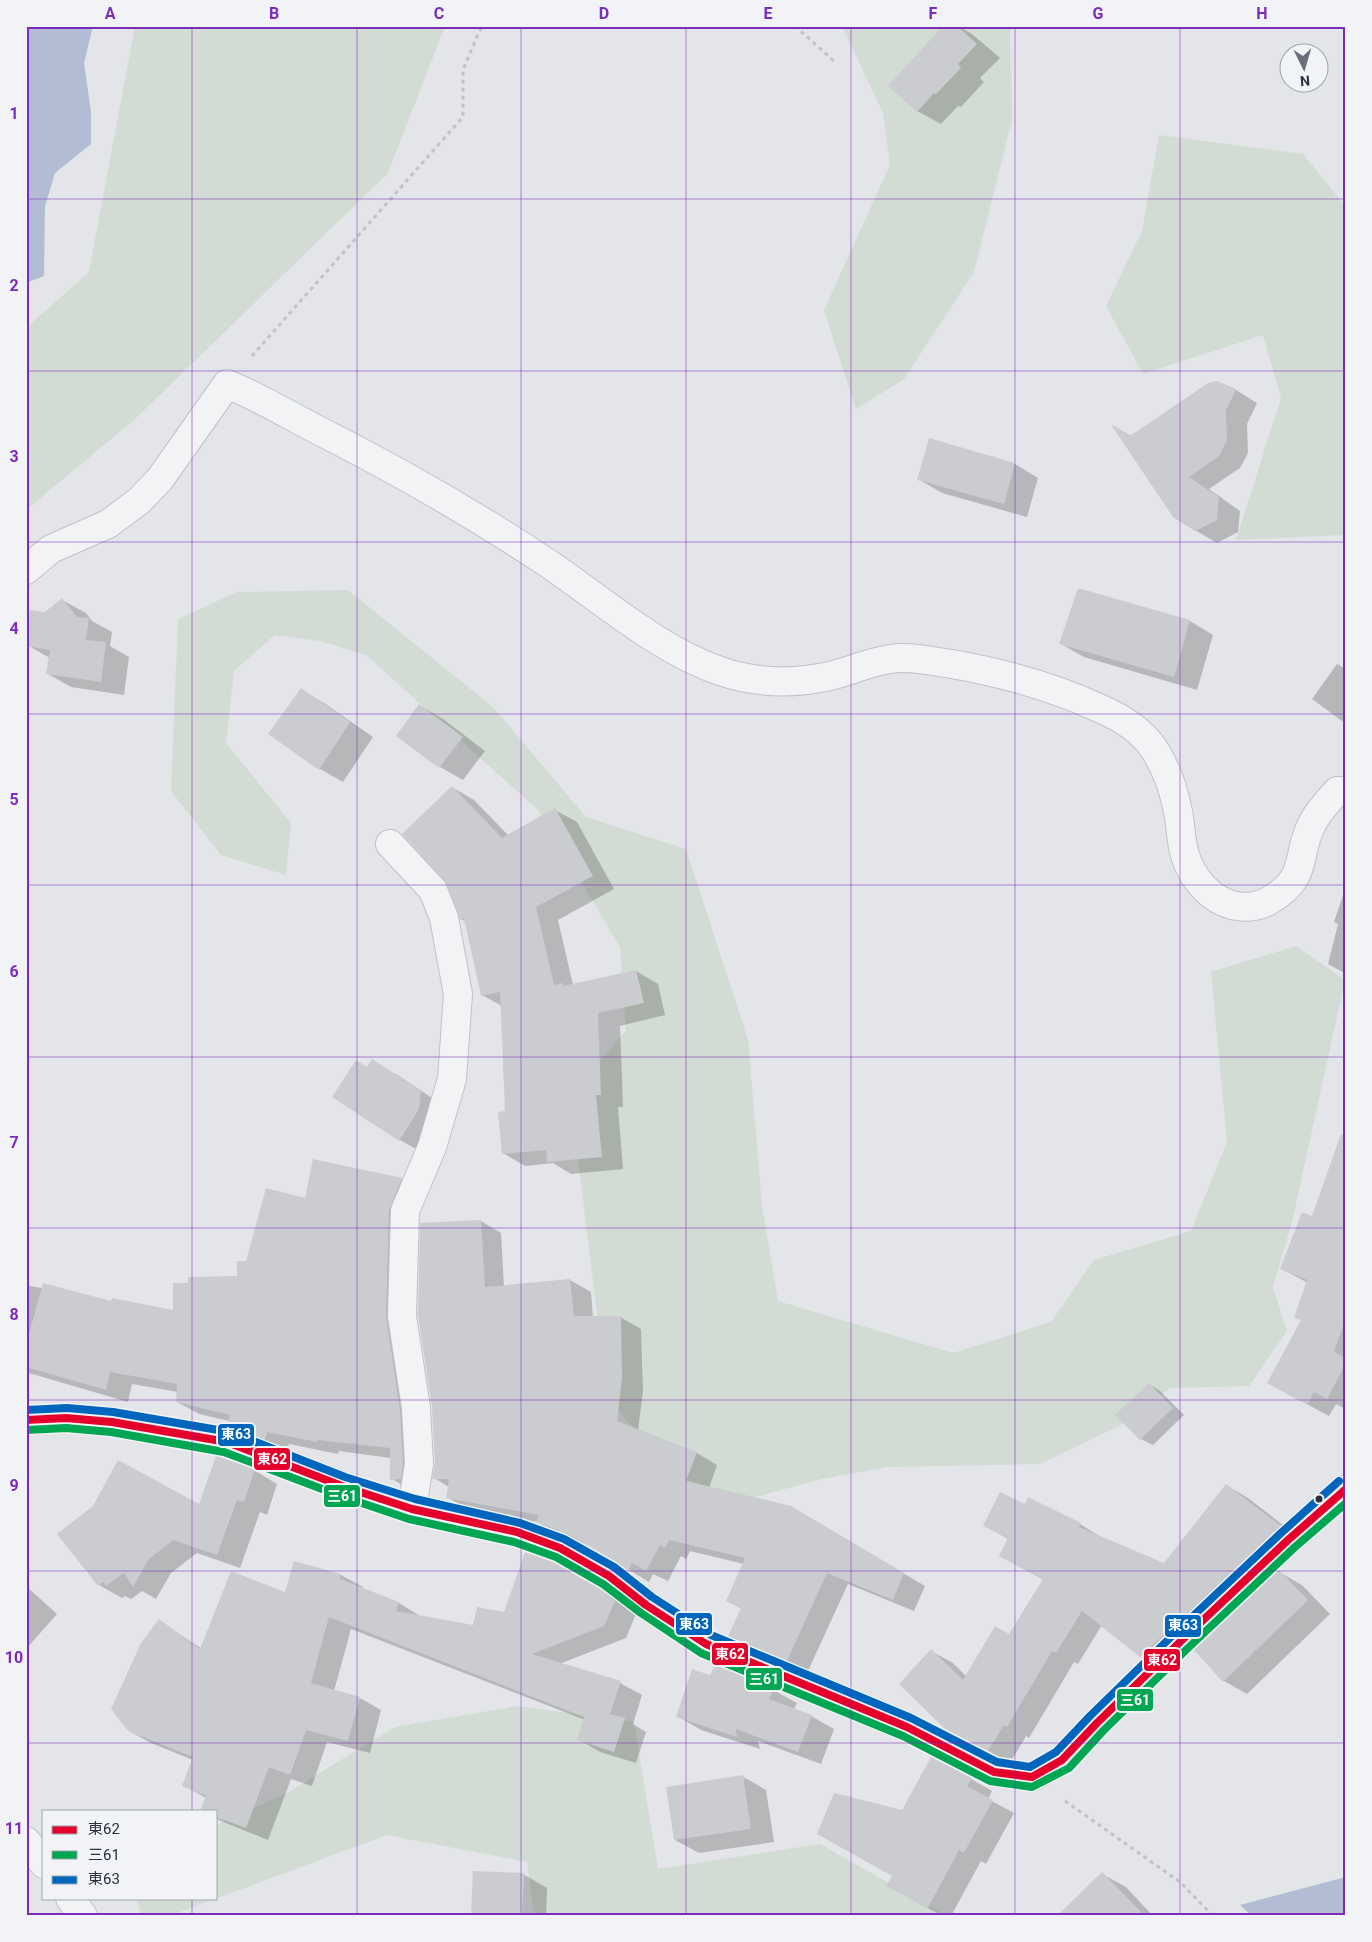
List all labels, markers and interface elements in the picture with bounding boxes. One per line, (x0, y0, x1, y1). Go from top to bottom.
text: A (105, 4, 116, 23)
text: B (269, 4, 279, 23)
text: C (434, 4, 444, 23)
text: D (599, 4, 609, 23)
text: E (764, 4, 773, 23)
text: F (929, 4, 938, 23)
text: G (1093, 4, 1104, 23)
text: H (1256, 4, 1268, 23)
north arrow (1280, 42, 1330, 92)
text: N (1300, 73, 1311, 89)
text: 1 (9, 104, 19, 123)
text: 2 (9, 276, 19, 295)
text: 3 (9, 447, 19, 466)
text: 4 (9, 619, 19, 638)
text: 5 (9, 790, 19, 809)
text: 6 (9, 962, 19, 981)
text: 7 (9, 1133, 19, 1152)
text: 8 (9, 1305, 19, 1324)
line badge: 東63 (217, 1423, 255, 1447)
text: 東63 (221, 1426, 251, 1442)
line badge: 東62 (253, 1447, 291, 1471)
text: 東62 (257, 1451, 287, 1467)
text: 9 (9, 1476, 19, 1495)
line badge: 三61 (323, 1484, 361, 1508)
text: 三61 (327, 1488, 357, 1504)
unlabelled marker (1314, 1494, 1324, 1504)
line badge: 東63 (675, 1612, 713, 1636)
line badge: 東63 (1164, 1614, 1202, 1638)
text: 東63 (679, 1616, 709, 1632)
text: 東63 (1168, 1617, 1198, 1633)
line badge: 東62 (711, 1642, 749, 1666)
text: 東62 (715, 1646, 745, 1662)
text: 10 (5, 1648, 23, 1667)
line badge: 東62 (1143, 1648, 1181, 1672)
text: 東62 (1147, 1652, 1177, 1668)
line badge: 三61 (745, 1667, 783, 1691)
text: 三61 (749, 1671, 779, 1687)
line badge: 三61 (1116, 1688, 1154, 1712)
text: 三61 (1120, 1692, 1150, 1708)
legend (42, 1810, 218, 1900)
text: 11 (5, 1819, 23, 1838)
text: 東62 (88, 1820, 120, 1838)
text: 三61 (88, 1846, 120, 1864)
text: 東63 (88, 1870, 120, 1888)

